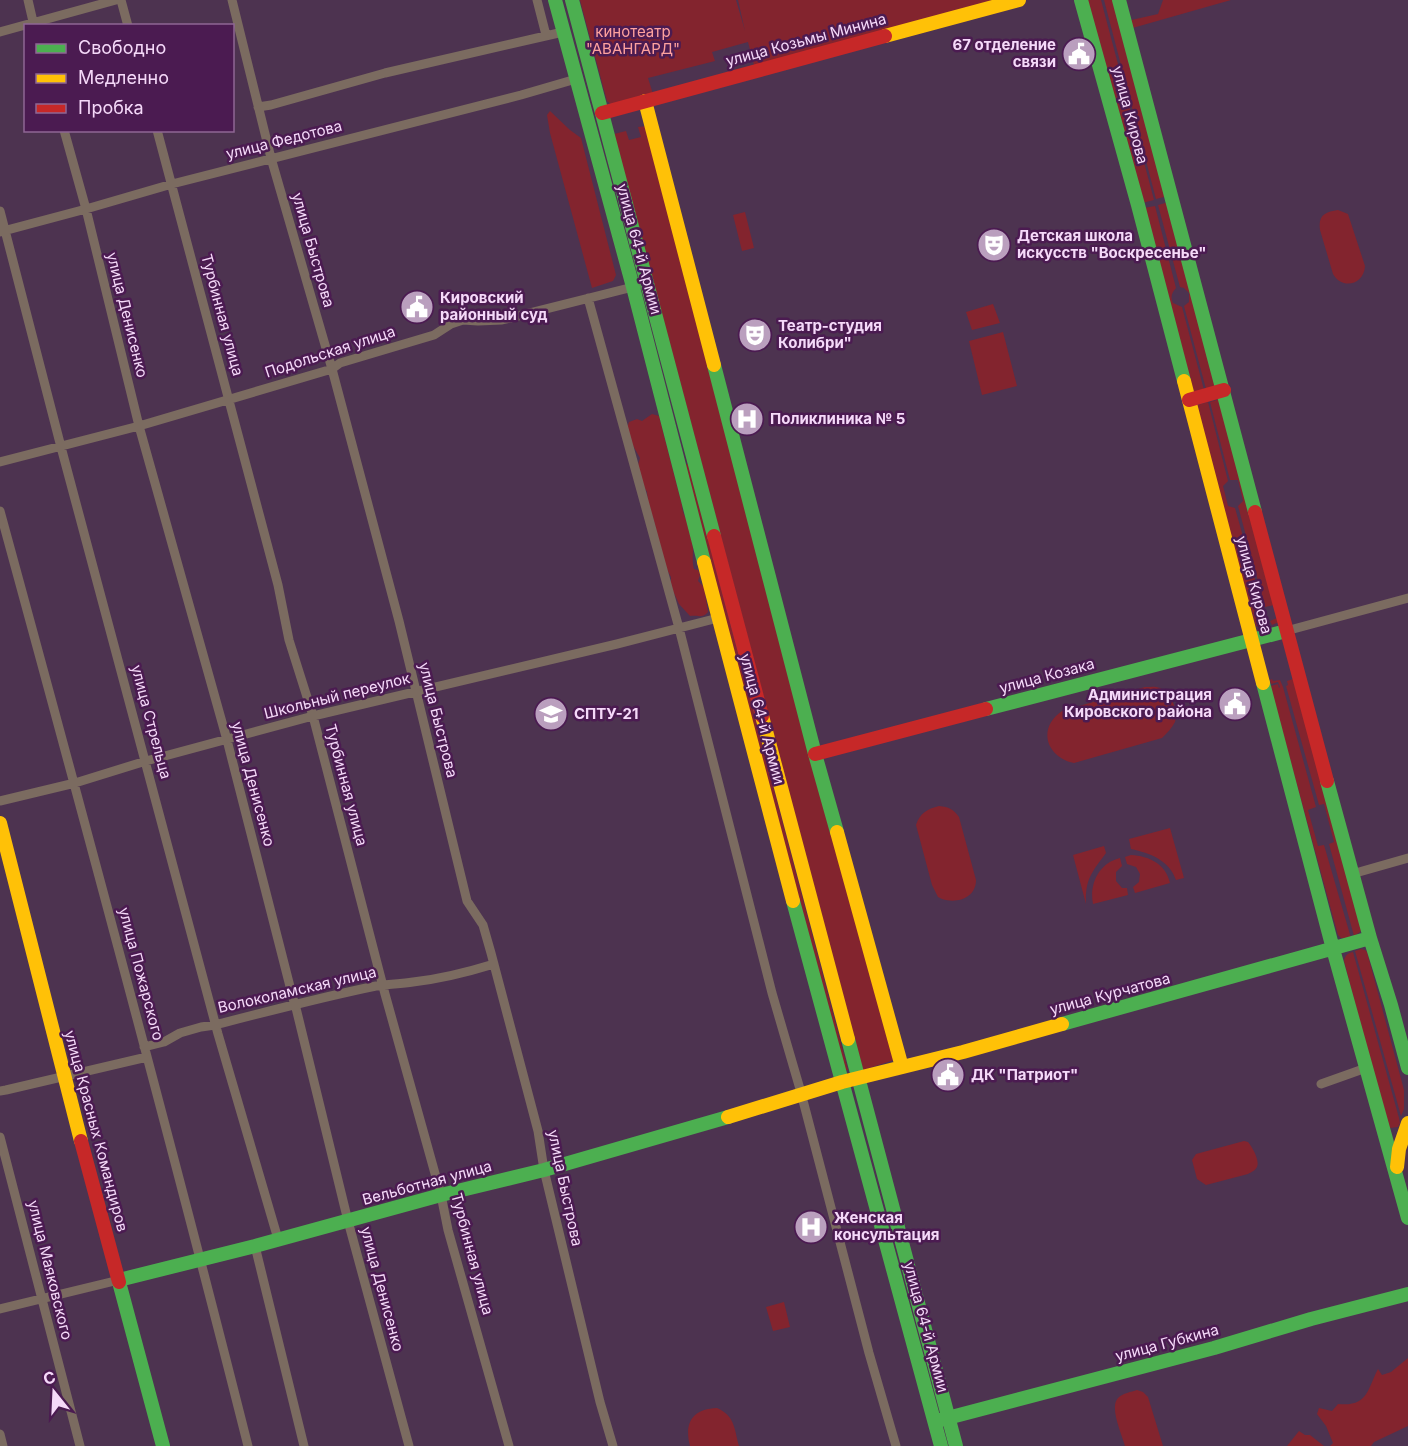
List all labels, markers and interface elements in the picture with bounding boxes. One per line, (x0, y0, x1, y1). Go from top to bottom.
street label: улица Козьмы Минина (724, 9, 888, 70)
park label: кинотеатр "АВАНГАРД" (586, 22, 680, 58)
legend (24, 24, 234, 132)
place label: 67 отделение связи (953, 35, 1056, 71)
public building icon: 67 отделение связи (1061, 36, 1097, 72)
text: Свободно (78, 37, 166, 58)
street label: улица Кирова (1108, 64, 1153, 166)
text: Медленно (78, 67, 169, 88)
text: Пробка (78, 97, 144, 118)
street label: улица Федотова (224, 116, 344, 163)
street label: улица 64-й Армии (613, 181, 666, 316)
street label: улица Быстрова (288, 190, 339, 309)
place label: Детская школа искусств "Воскресенье" (1017, 226, 1207, 262)
theatre icon: Детская школа искусств "Воскресенье" (976, 227, 1012, 263)
street label: улица Денисенко (103, 250, 152, 380)
street label: Турбинная улица (197, 252, 248, 378)
place label: Кировский районный суд (440, 288, 547, 324)
public building icon: Кировский районный суд (399, 289, 435, 325)
place label: Театр-студия Колибри" (778, 316, 882, 352)
theatre icon: Театр-студия Колибри" (737, 317, 773, 353)
street label: Подольская улица (262, 322, 397, 382)
hospital icon: Поликлиника № 5 (729, 401, 765, 437)
place label: Поликлиника № 5 (770, 409, 905, 428)
street label: улица Кирова (1232, 534, 1277, 636)
street label: улица 64-й Армии (736, 651, 789, 786)
street label: улица Козака (997, 654, 1097, 697)
street label: улица Быстрова (415, 660, 462, 780)
street label: улица Стрельца (127, 663, 176, 781)
street label: Школьный переулок (262, 668, 412, 723)
place label: Администрация Кировского района (1064, 685, 1212, 721)
public building icon: Администрация Кировского района (1217, 686, 1253, 722)
school or university icon: СПТУ-21 (533, 696, 569, 732)
place label: СПТУ-21 (574, 704, 638, 723)
street label: улица Денисенко (228, 719, 279, 848)
street label: Турбинная улица (321, 722, 372, 848)
street label: улица Пожарского (115, 905, 168, 1043)
street label: Волоколамская улица (216, 962, 378, 1017)
street label: улица Курчатова (1048, 968, 1172, 1019)
street label: улица Красных Командиров (60, 1028, 133, 1234)
public building icon: ДК "Патриот" (930, 1057, 966, 1093)
place label: ДК "Патриот" (971, 1065, 1078, 1084)
street label: улица Быстрова (544, 1128, 587, 1248)
street label: Вельботная улица (360, 1156, 494, 1209)
street label: Турбинная улица (447, 1191, 498, 1317)
street label: улица Маяковского (24, 1198, 77, 1342)
place label: Женская консультация (834, 1208, 939, 1244)
hospital icon: Женская консультация (793, 1209, 829, 1245)
street label: улица Денисенко (357, 1224, 408, 1353)
street label: улица 64-й Армии (900, 1259, 953, 1394)
street label: улица Губкина (1113, 1320, 1221, 1365)
north arrow (24, 1362, 84, 1422)
text: С (41, 1366, 58, 1389)

